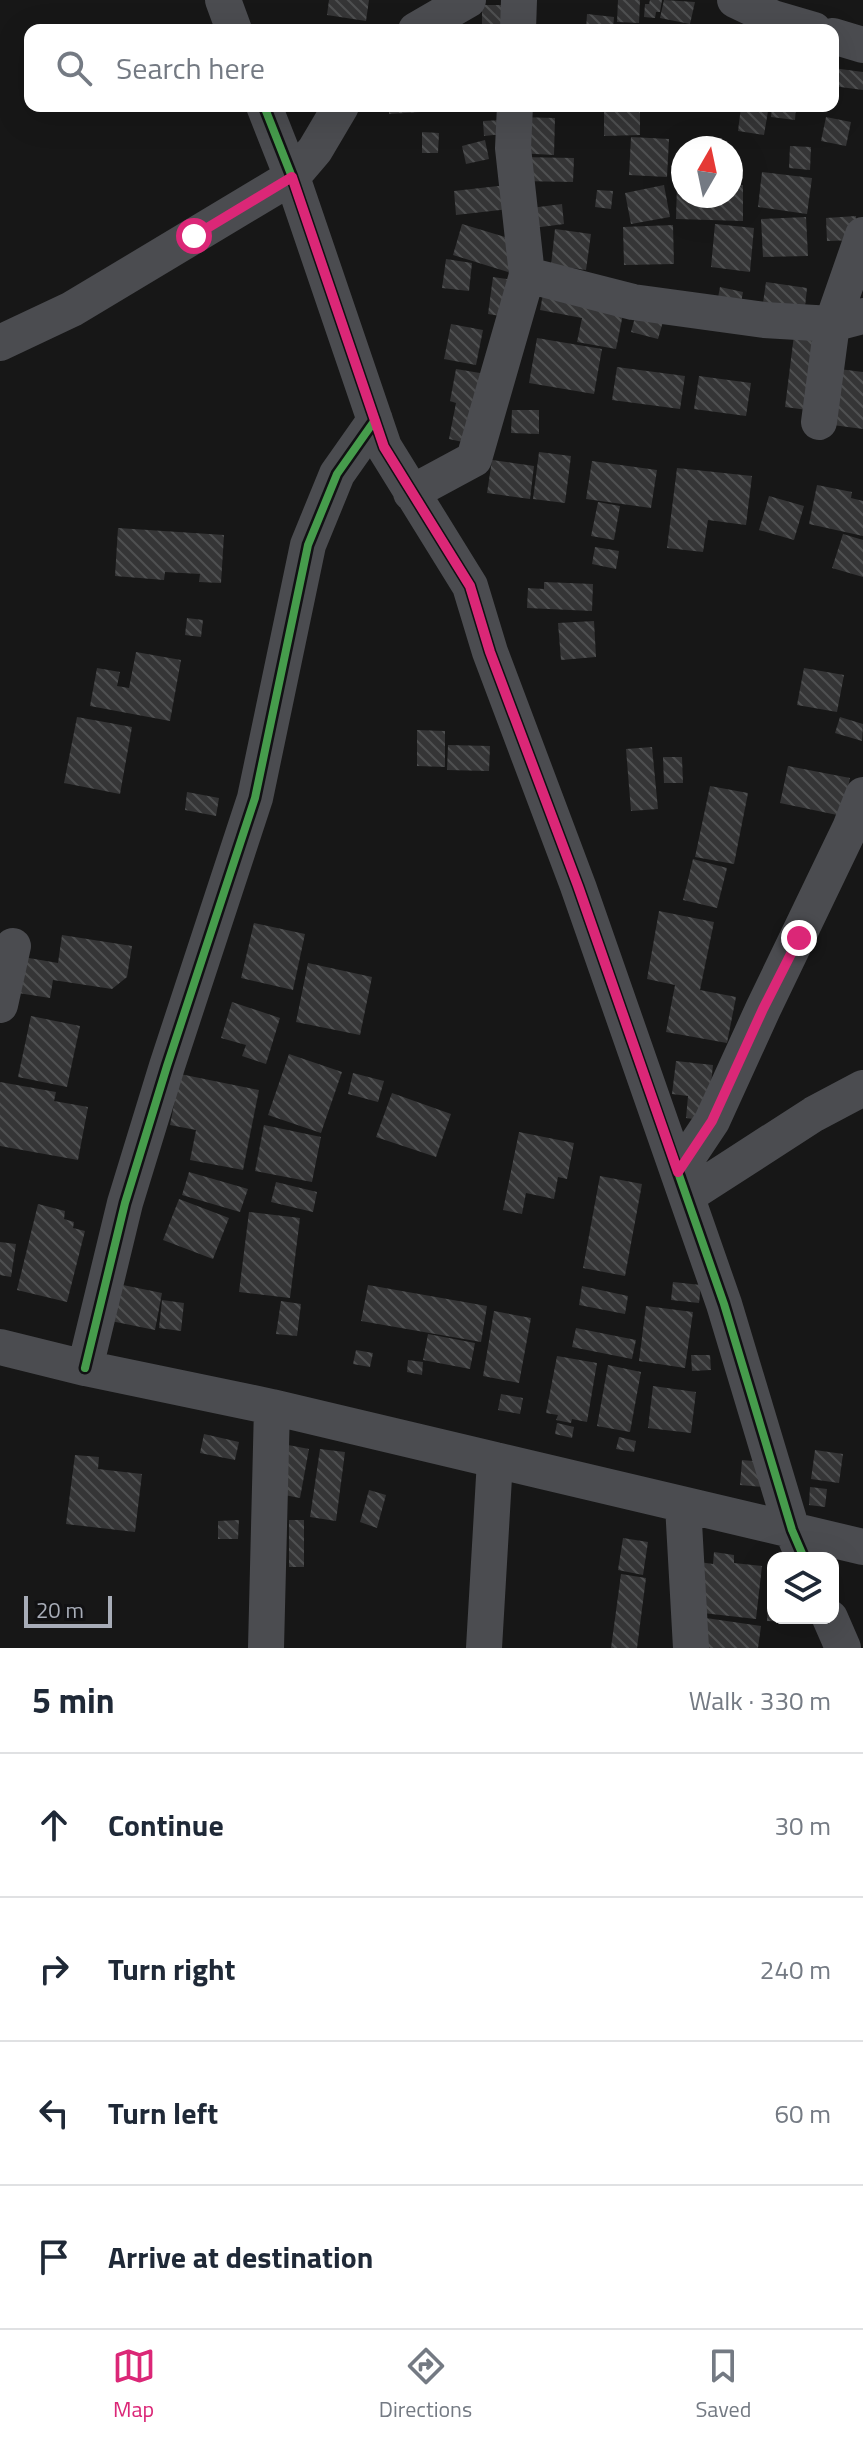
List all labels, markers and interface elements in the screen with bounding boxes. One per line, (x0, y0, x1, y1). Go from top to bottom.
search box (24, 24, 839, 112)
text: Search here (116, 45, 265, 91)
icon: search (52, 46, 96, 90)
north arrow (671, 136, 743, 208)
route start (176, 218, 212, 254)
route end (781, 920, 817, 956)
map controls (767, 1552, 839, 1624)
button: layers (767, 1552, 839, 1624)
scale bar (24, 1592, 112, 1628)
text: 20 m (36, 1593, 84, 1627)
text: 5 min (32, 1674, 115, 1726)
text: Walk · 330 m (689, 1681, 831, 1720)
text: Continue (108, 1802, 224, 1848)
icon: ahead (32, 1803, 76, 1847)
text: 30 m (774, 1806, 831, 1845)
text: Turn right (108, 1946, 236, 1992)
icon: right (32, 1947, 76, 1991)
text: 240 m (760, 1950, 831, 1989)
text: Turn left (108, 2090, 218, 2136)
icon: left (32, 2091, 76, 2135)
text: 60 m (774, 2094, 831, 2133)
text: Arrive at destination (108, 2234, 373, 2280)
icon: arrive (32, 2235, 76, 2279)
tab: Map (112, 2344, 156, 2426)
tab: Directions (379, 2344, 472, 2426)
tab: Saved (695, 2344, 751, 2426)

